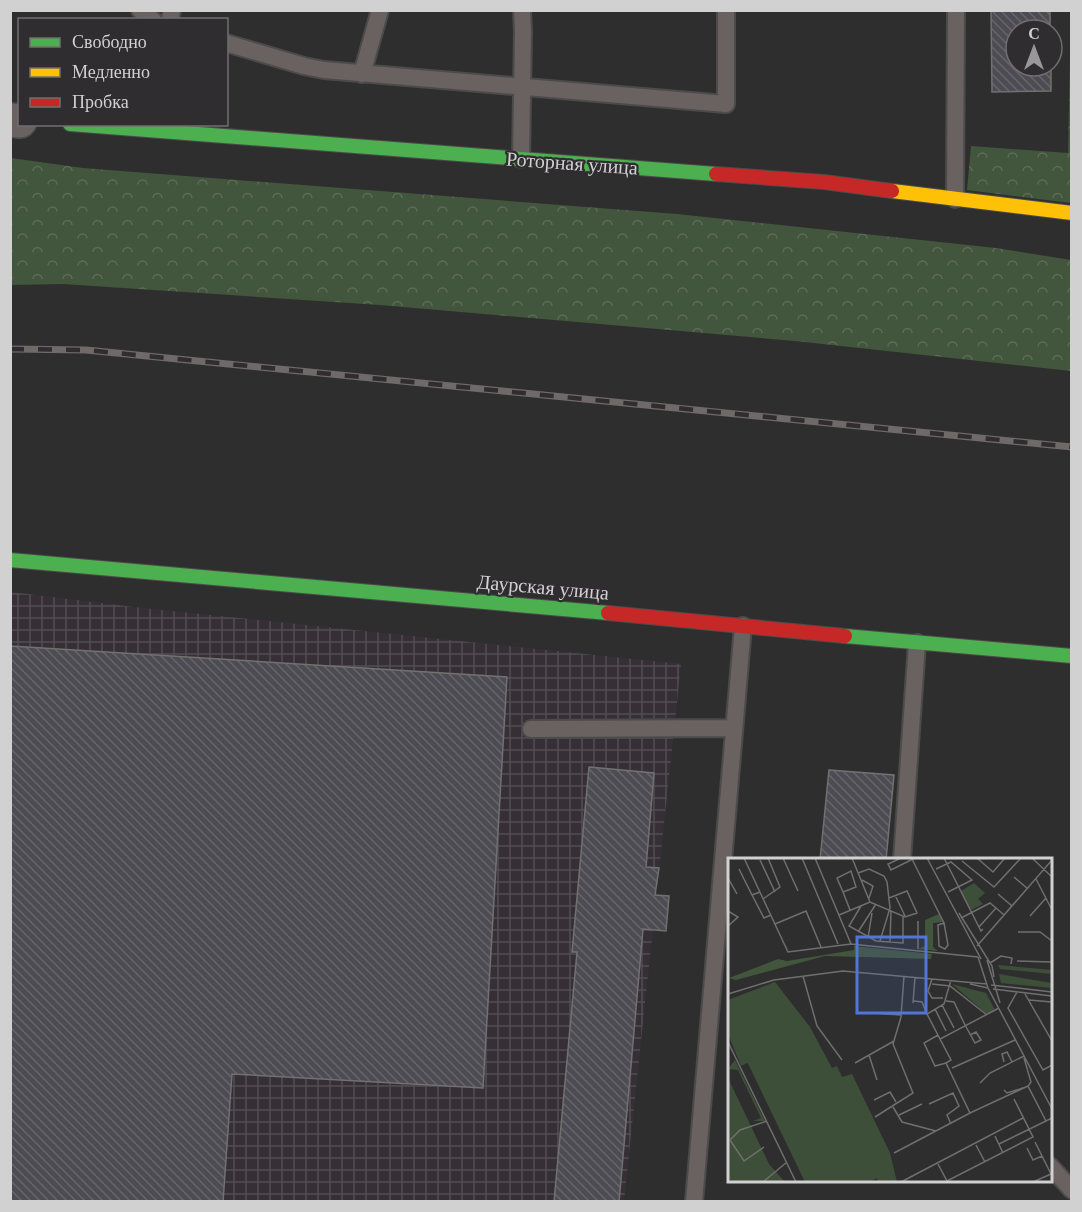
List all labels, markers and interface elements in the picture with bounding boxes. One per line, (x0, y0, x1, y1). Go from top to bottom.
legend (18, 18, 228, 126)
north arrow (1004, 18, 1064, 78)
text: С (1028, 25, 1040, 42)
text: Свободно (72, 32, 147, 52)
text: Медленно (72, 62, 150, 82)
text: Пробка (72, 92, 129, 112)
street label: Роторная улица (505, 147, 639, 180)
street label: Даурская улица (476, 570, 610, 605)
inset map (728, 858, 1052, 1182)

